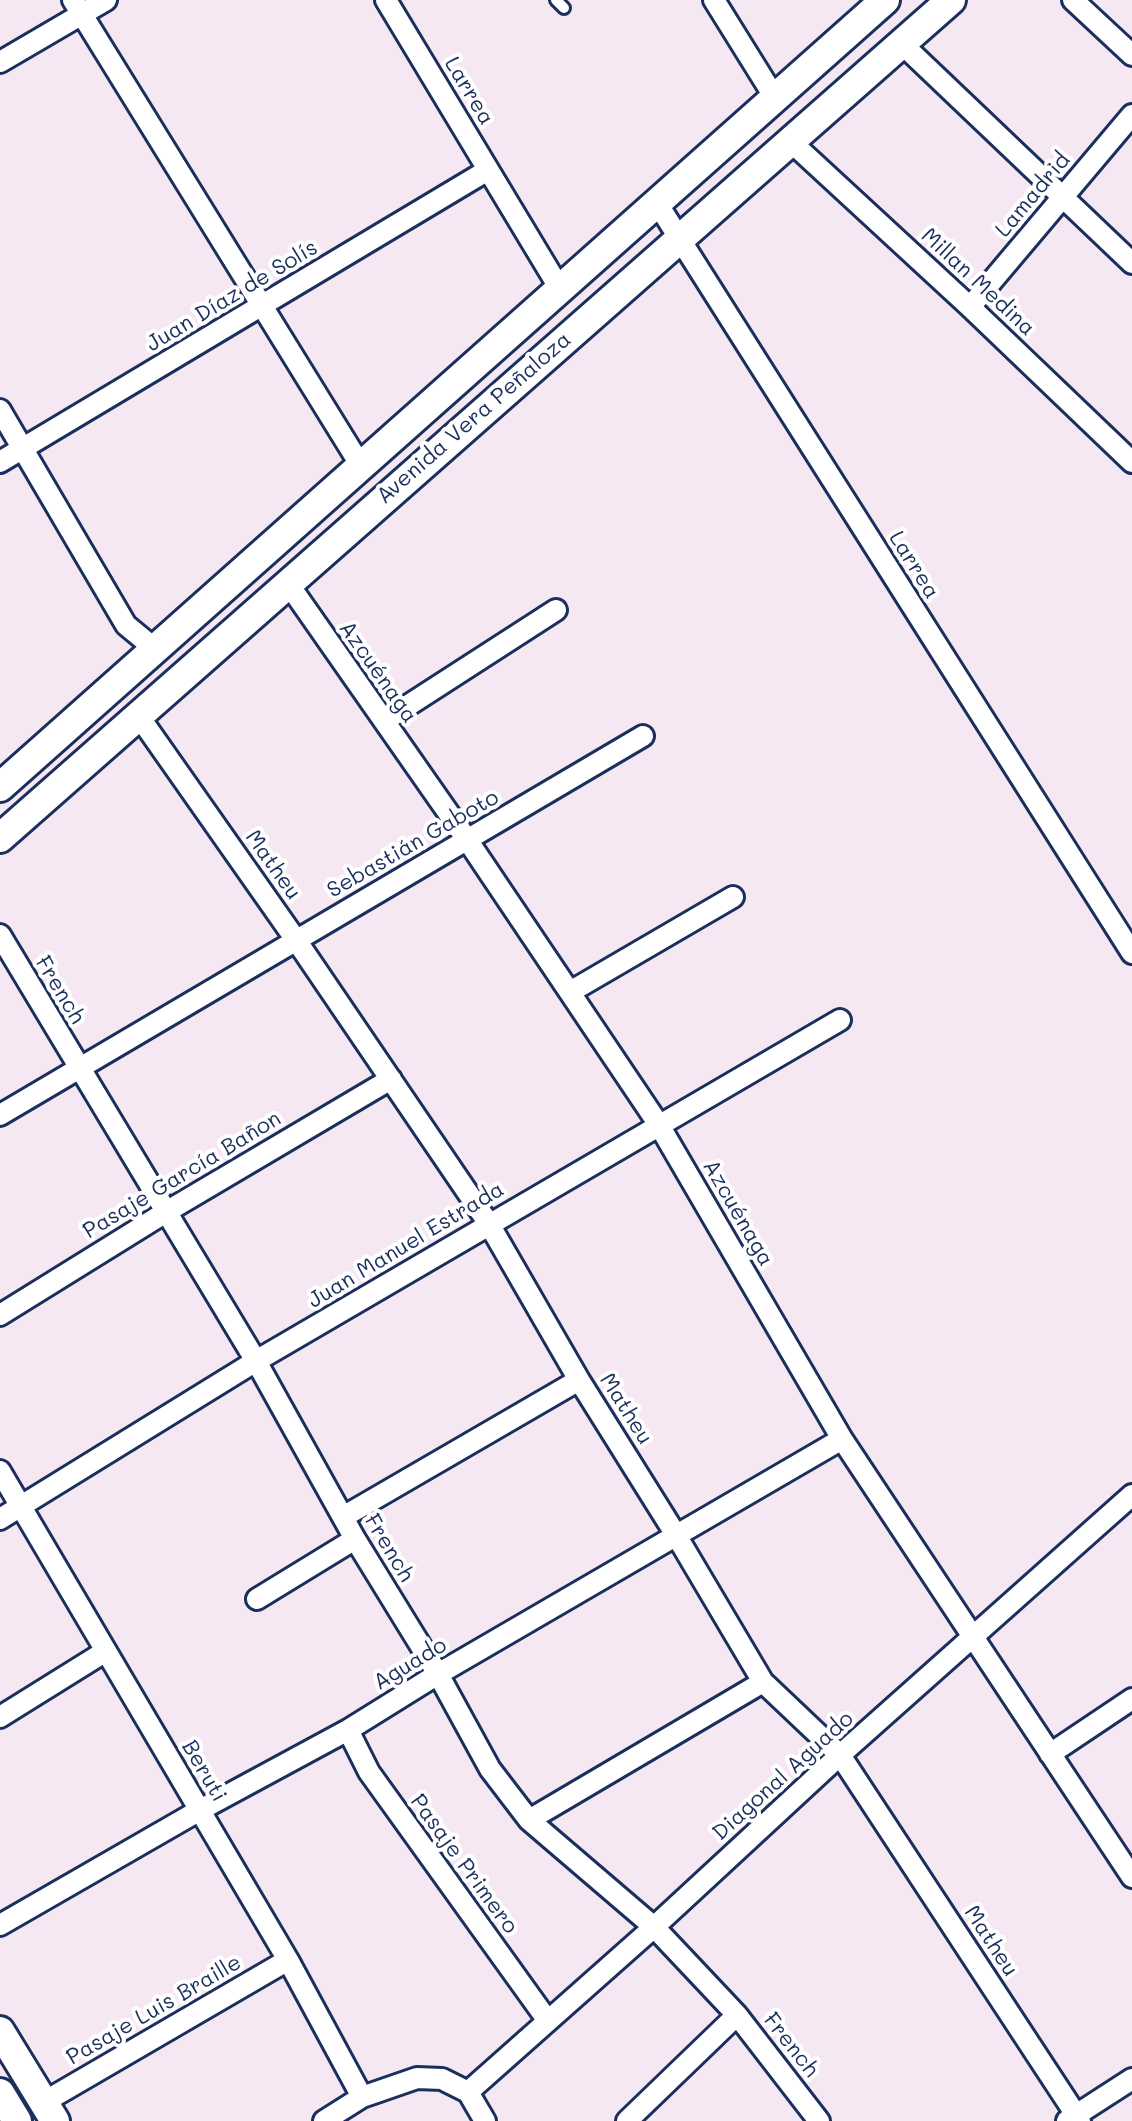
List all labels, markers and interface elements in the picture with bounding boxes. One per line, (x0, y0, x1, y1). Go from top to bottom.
street label: Larrea (438, 52, 500, 130)
street label: Lamadrid (990, 147, 1076, 243)
street label: Millan Medina (916, 223, 1040, 341)
street label: Juan Díaz de Solís (142, 234, 322, 358)
street label: Avenida Vera Peñaloza (371, 326, 577, 510)
street label: Larrea (883, 526, 945, 604)
street label: Azcuénaga (333, 616, 423, 728)
street label: Sebastián Gaboto (323, 784, 503, 904)
street label: Matheu (240, 825, 306, 905)
street label: French (30, 951, 90, 1029)
street label: Pasaje García Bañon (78, 1105, 286, 1245)
street label: Azcuénaga (697, 1155, 779, 1271)
street label: Juan Manuel Estrada (303, 1176, 509, 1314)
street label: Matheu (594, 1369, 658, 1449)
street label: French (359, 1509, 419, 1587)
street label: Aguado (369, 1632, 451, 1696)
street label: Diagonal Aguado (707, 1706, 859, 1846)
street label: Beruti (176, 1735, 232, 1807)
street label: Pasaje Primero (405, 1789, 523, 1939)
street label: Matheu (958, 1901, 1024, 1981)
street label: Pasaje Luis Braille (62, 1949, 246, 2071)
street label: French (758, 2008, 824, 2082)

